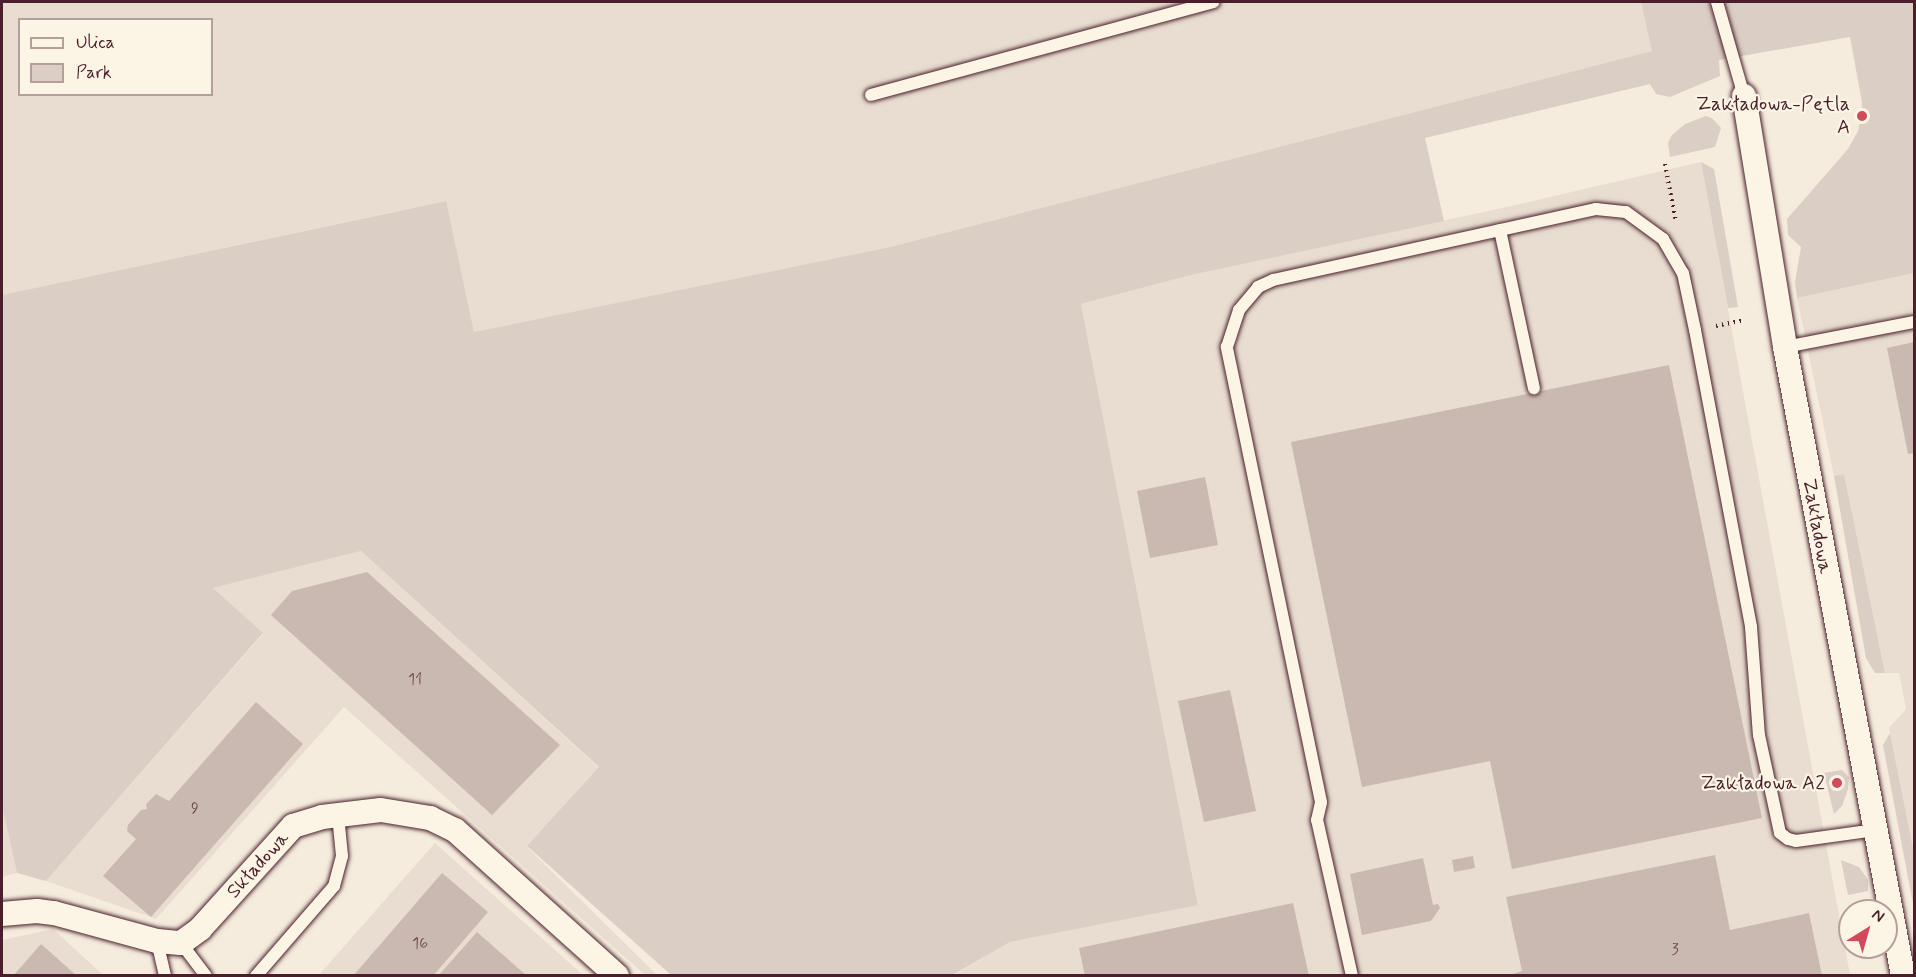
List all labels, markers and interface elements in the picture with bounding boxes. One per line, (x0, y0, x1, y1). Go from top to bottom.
legend (18, 18, 213, 96)
text: Ulica (76, 31, 115, 55)
text: Park (76, 61, 112, 85)
place label: Zakładowa-Pętla A (1696, 92, 1850, 139)
marker: Zakładowa-Pętla A (1855, 109, 1869, 123)
street label: Zakładowa (1797, 477, 1837, 575)
house number: 11 (408, 670, 422, 690)
place label: Zakładowa A2 (1701, 771, 1825, 795)
marker: Zakładowa A2 (1830, 776, 1844, 790)
house number: 9 (191, 799, 199, 819)
street label: Składowa (222, 827, 294, 903)
north arrow (1838, 899, 1898, 959)
text: N (1867, 904, 1889, 927)
house number: 16 (412, 934, 428, 954)
house number: 3 (1671, 940, 1679, 960)

